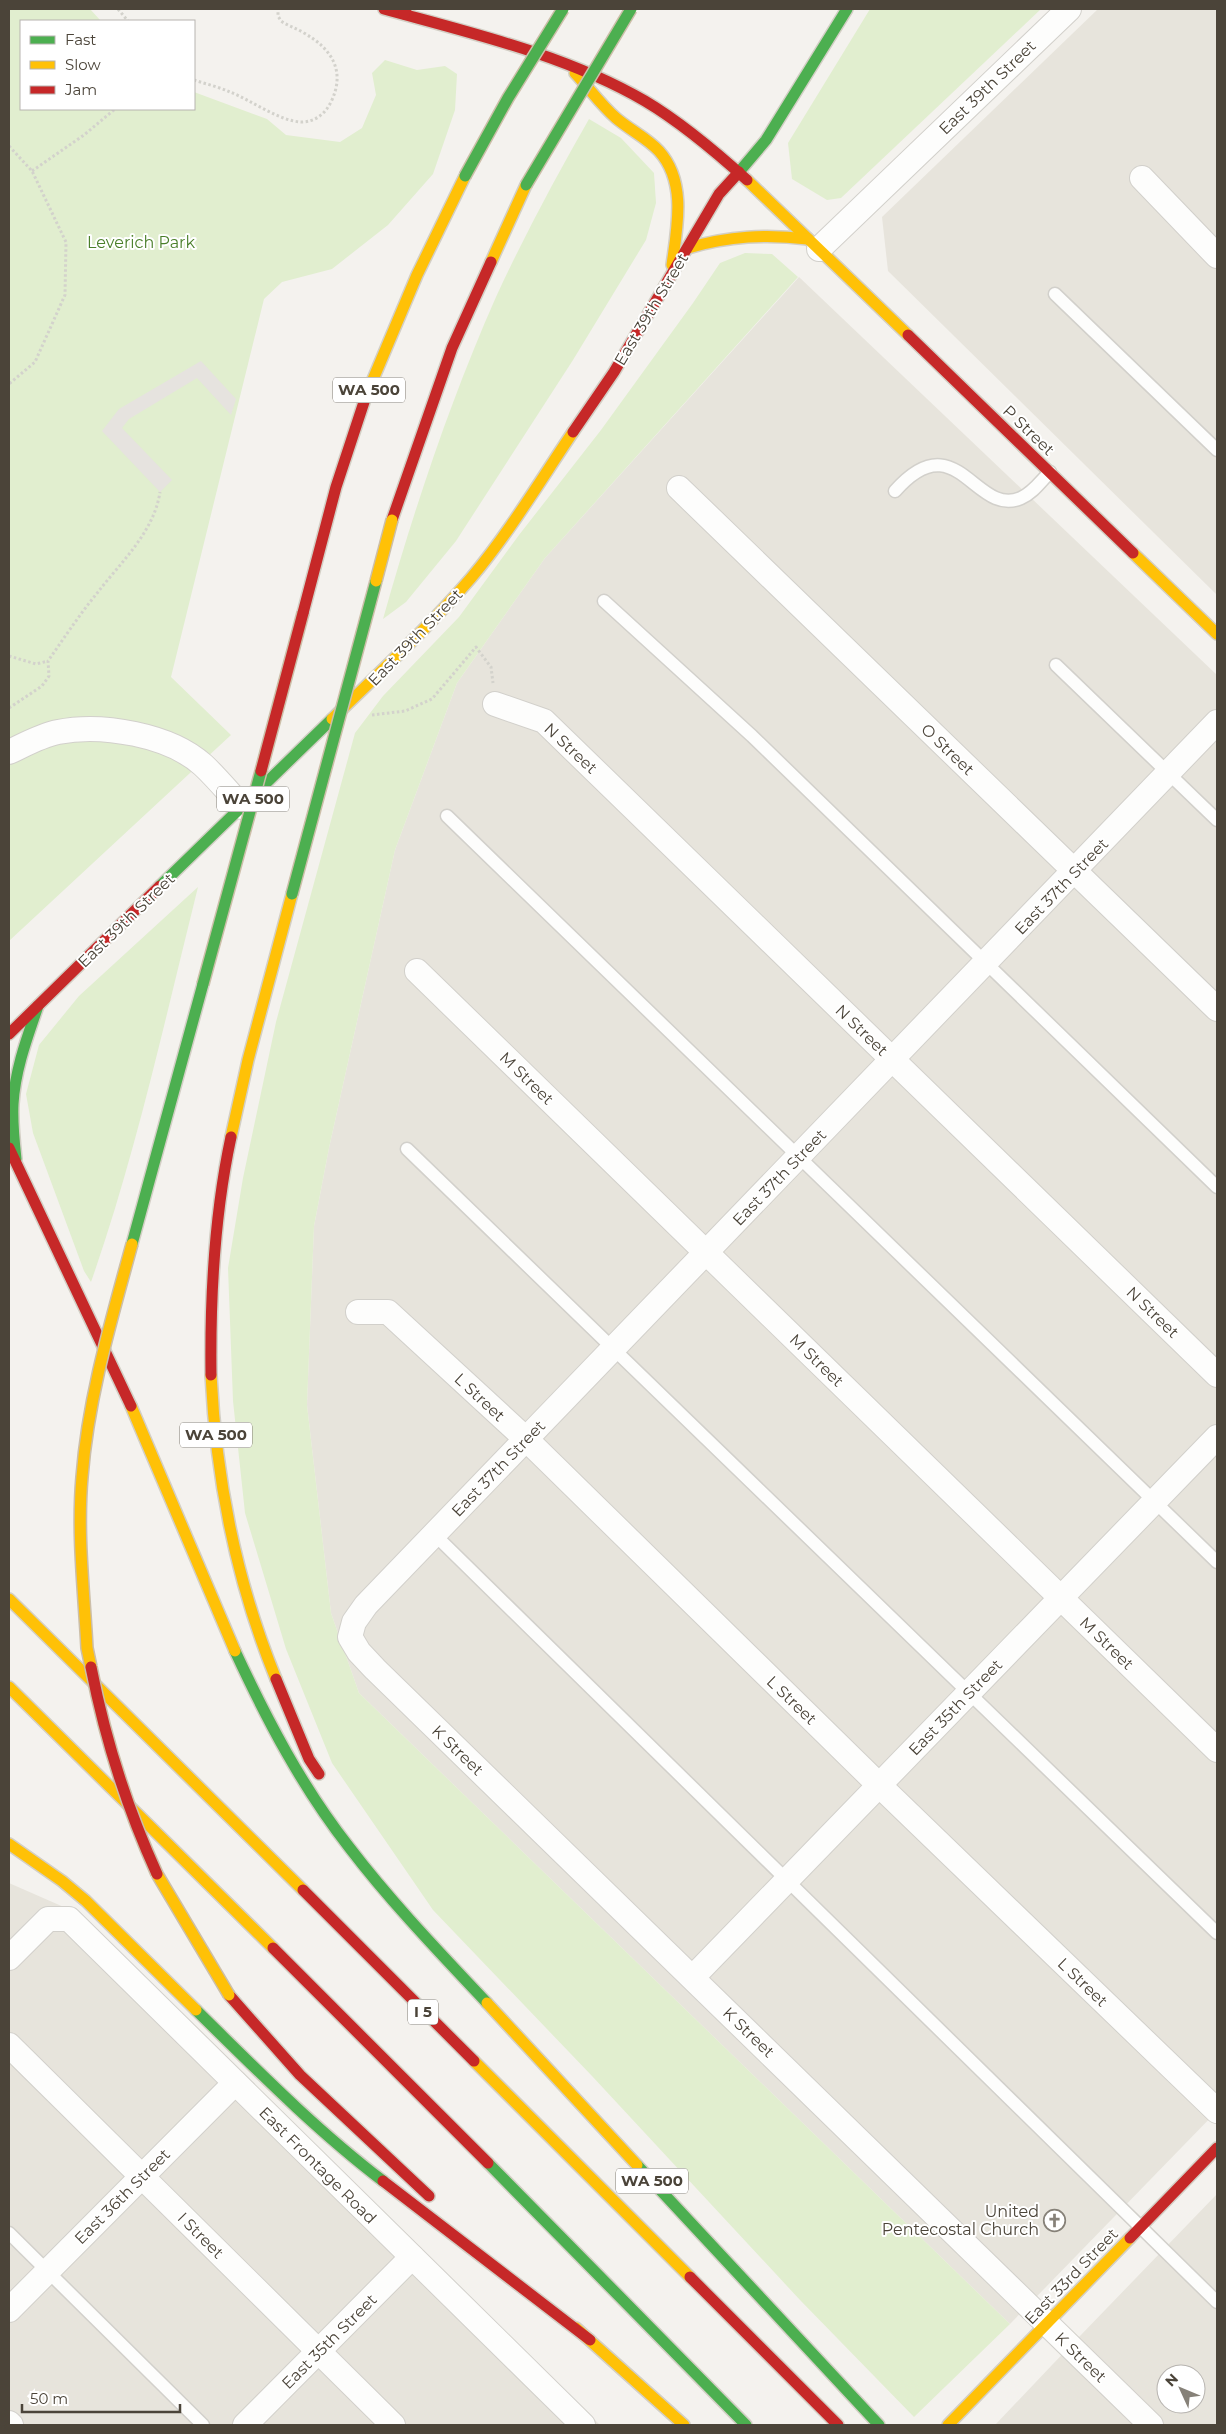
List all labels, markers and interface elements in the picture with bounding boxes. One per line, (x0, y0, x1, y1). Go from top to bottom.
legend (20, 20, 195, 110)
text: Fast (65, 30, 96, 49)
street label: East 39th Street (935, 36, 1040, 138)
text: Slow (65, 55, 101, 74)
text: Jam (64, 80, 97, 99)
park label: Leverich Park (87, 233, 195, 252)
street label: East 39th Street (610, 249, 693, 369)
road number: WA 500 (333, 378, 405, 402)
street label: P Street (999, 401, 1059, 460)
street label: East 39th Street (364, 585, 467, 690)
street label: N Street (540, 719, 601, 778)
street label: O Street (917, 720, 978, 779)
road number: WA 500 (217, 786, 289, 812)
street label: East 37th Street (1011, 834, 1112, 938)
street label: East 39th Street (74, 869, 179, 971)
street label: N Street (831, 1001, 892, 1060)
street label: M Street (496, 1048, 558, 1109)
street label: East 37th Street (729, 1125, 830, 1229)
street label: N Street (1122, 1283, 1183, 1342)
street label: M Street (786, 1330, 848, 1391)
street label: L Street (451, 1369, 509, 1426)
street label: East 37th Street (448, 1416, 549, 1520)
road number: WA 500 (180, 1422, 252, 1448)
street label: M Street (1076, 1613, 1138, 1674)
street label: East 35th Street (905, 1655, 1006, 1759)
street label: L Street (763, 1672, 821, 1729)
street label: K Street (428, 1721, 488, 1780)
street label: L Street (1054, 1954, 1112, 2011)
road number: I 5 (408, 2000, 438, 2024)
street label: K Street (719, 2003, 779, 2062)
street label: East Frontage Road (255, 2103, 380, 2228)
street label: East 36th Street (71, 2144, 174, 2248)
road number: WA 500 (616, 2168, 688, 2194)
place label: United Pentecostal Church (882, 2202, 1039, 2239)
street label: I Street (174, 2208, 228, 2263)
church icon: United Pentecostal Church (1043, 2208, 1067, 2232)
street label: East 33rd Street (1021, 2224, 1122, 2328)
street label: East 35th Street (278, 2290, 381, 2393)
street label: K Street (1051, 2328, 1111, 2387)
north arrow (1156, 2364, 1206, 2414)
text: N (1161, 2370, 1182, 2390)
scale bar (22, 2382, 180, 2414)
text: 50 m (30, 2389, 68, 2408)

